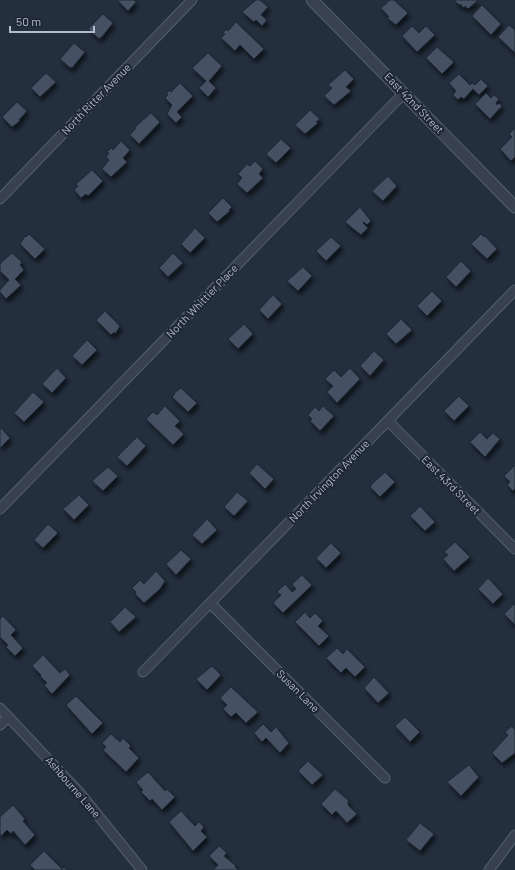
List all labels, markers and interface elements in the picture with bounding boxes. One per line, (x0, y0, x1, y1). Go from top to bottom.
scale bar (10, 8, 94, 34)
text: 50 m (16, 14, 41, 28)
street label: North Ritter Avenue (58, 60, 133, 137)
street label: East 42nd Street (382, 69, 447, 136)
street label: North Whittier Place (163, 261, 240, 340)
street label: North Irvington Avenue (286, 437, 371, 525)
street label: East 43rd Street (419, 453, 483, 517)
street label: Susan Lane (274, 667, 322, 715)
street label: Ashbourne Lane (43, 753, 104, 820)

